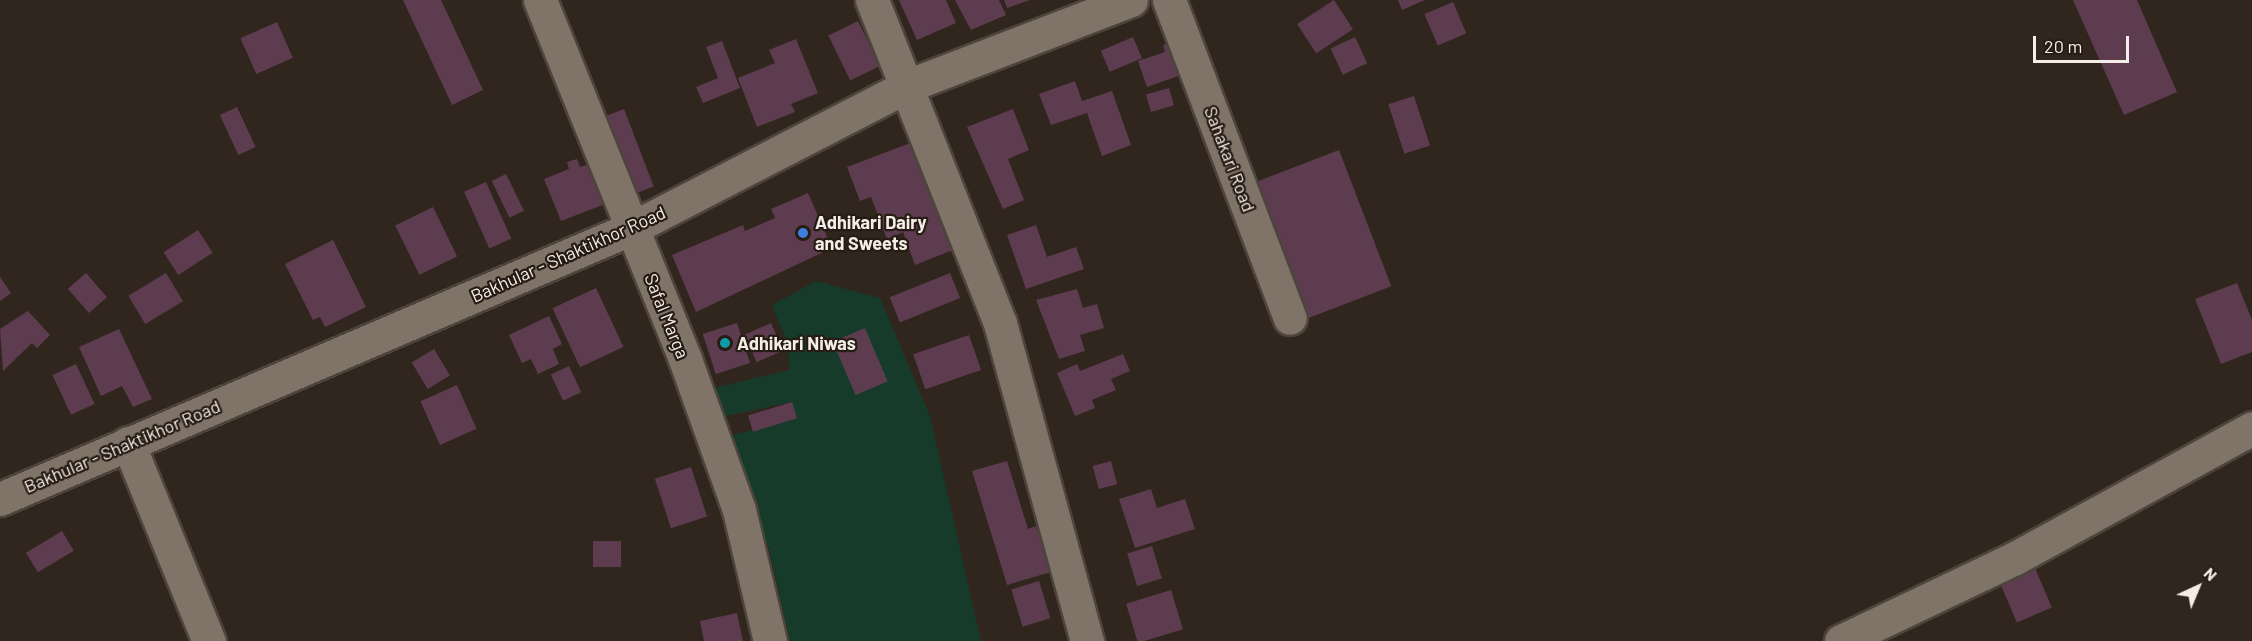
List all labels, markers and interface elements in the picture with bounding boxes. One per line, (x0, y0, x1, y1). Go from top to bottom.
scale bar (2036, 24, 2132, 62)
text: 20 m (2044, 35, 2082, 57)
street label: Sahakari Road (1200, 103, 1260, 215)
street label: Bakhular - Shaktikhor Road (467, 201, 669, 307)
place label: Adhikari Dairy and Sweets (815, 212, 927, 254)
marker: Adhikari Dairy and Sweets (796, 226, 810, 240)
street label: Safal Marga (640, 270, 694, 362)
place label: Adhikari Niwas (737, 332, 856, 354)
marker: Adhikari Niwas (718, 336, 732, 350)
street label: Bakhular - Shaktikhor Road (21, 395, 223, 497)
north arrow (2168, 557, 2228, 617)
text: N (2200, 563, 2221, 584)

